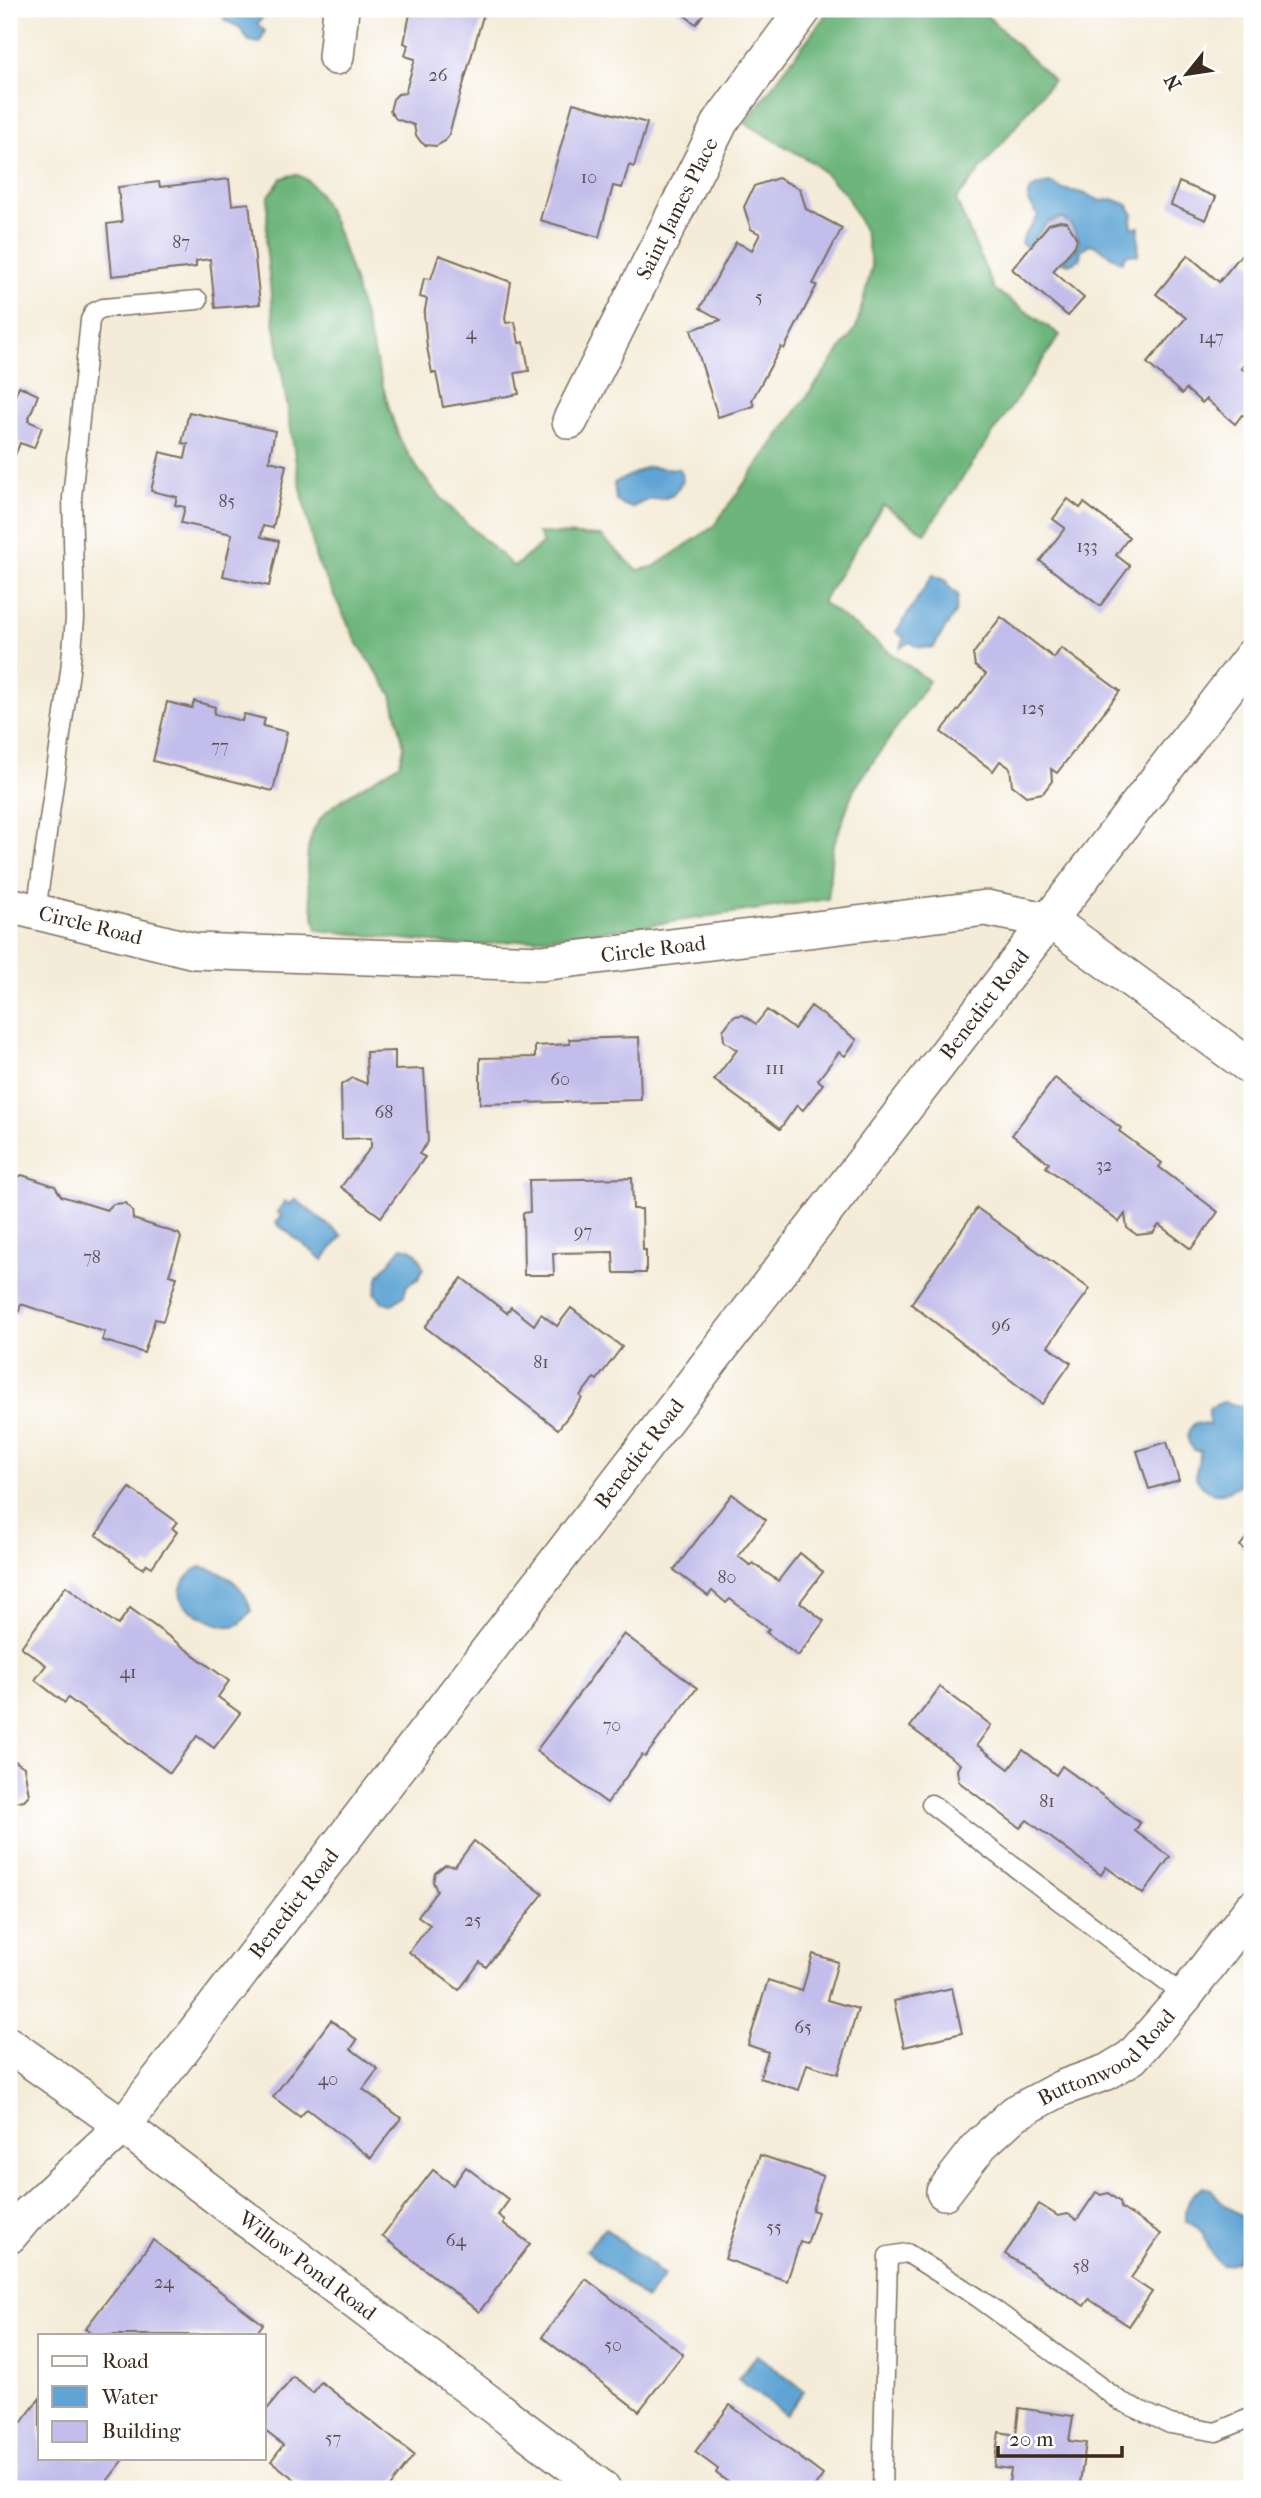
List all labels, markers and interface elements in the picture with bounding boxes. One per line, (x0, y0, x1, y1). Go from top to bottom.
north arrow (1152, 38, 1222, 108)
house number: 26 (428, 65, 448, 86)
text: N (1160, 70, 1186, 94)
street label: Saint James Place (631, 133, 723, 283)
house number: 10 (581, 167, 597, 188)
house number: 87 (172, 232, 190, 253)
house number: 5 (755, 287, 763, 308)
house number: 4 (466, 323, 477, 344)
house number: 147 (1198, 327, 1224, 348)
house number: 85 (219, 491, 236, 512)
house number: 133 (1076, 536, 1098, 557)
house number: 125 (1021, 698, 1045, 719)
house number: 77 (211, 736, 229, 757)
street label: Circle Road (36, 901, 145, 950)
street label: Circle Road (599, 931, 708, 968)
street label: Benedict Road (935, 944, 1035, 1064)
house number: 111 (765, 1058, 785, 1079)
house number: 60 (550, 1069, 570, 1090)
house number: 68 (375, 1102, 393, 1123)
house number: 32 (1096, 1155, 1112, 1176)
house number: 97 (574, 1221, 592, 1242)
house number: 78 (83, 1247, 101, 1268)
house number: 96 (991, 1315, 1011, 1336)
house number: 81 (533, 1352, 549, 1373)
street label: Benedict Road (589, 1394, 689, 1514)
house number: 80 (718, 1567, 736, 1588)
house number: 41 (119, 1662, 137, 1683)
house number: 70 (603, 1715, 621, 1736)
house number: 81 (1039, 1791, 1055, 1812)
street label: Benedict Road (244, 1843, 344, 1963)
house number: 25 (464, 1910, 482, 1931)
street label: Buttonwood Road (1034, 2004, 1180, 2111)
house number: 65 (794, 2017, 812, 2038)
house number: 40 (318, 2069, 338, 2090)
street label: Willow Pond Road (233, 2205, 381, 2325)
house number: 55 (766, 2217, 782, 2238)
house number: 64 (446, 2230, 467, 2251)
house number: 58 (1073, 2256, 1089, 2277)
house number: 24 (154, 2272, 174, 2293)
legend (38, 2334, 266, 2460)
house number: 50 (604, 2335, 622, 2356)
text: Road (102, 2349, 149, 2373)
text: Water (101, 2385, 158, 2409)
scale bar (998, 2414, 1123, 2458)
text: Building (102, 2419, 181, 2443)
text: 20 m (1009, 2427, 1054, 2451)
house number: 57 (325, 2428, 342, 2449)

